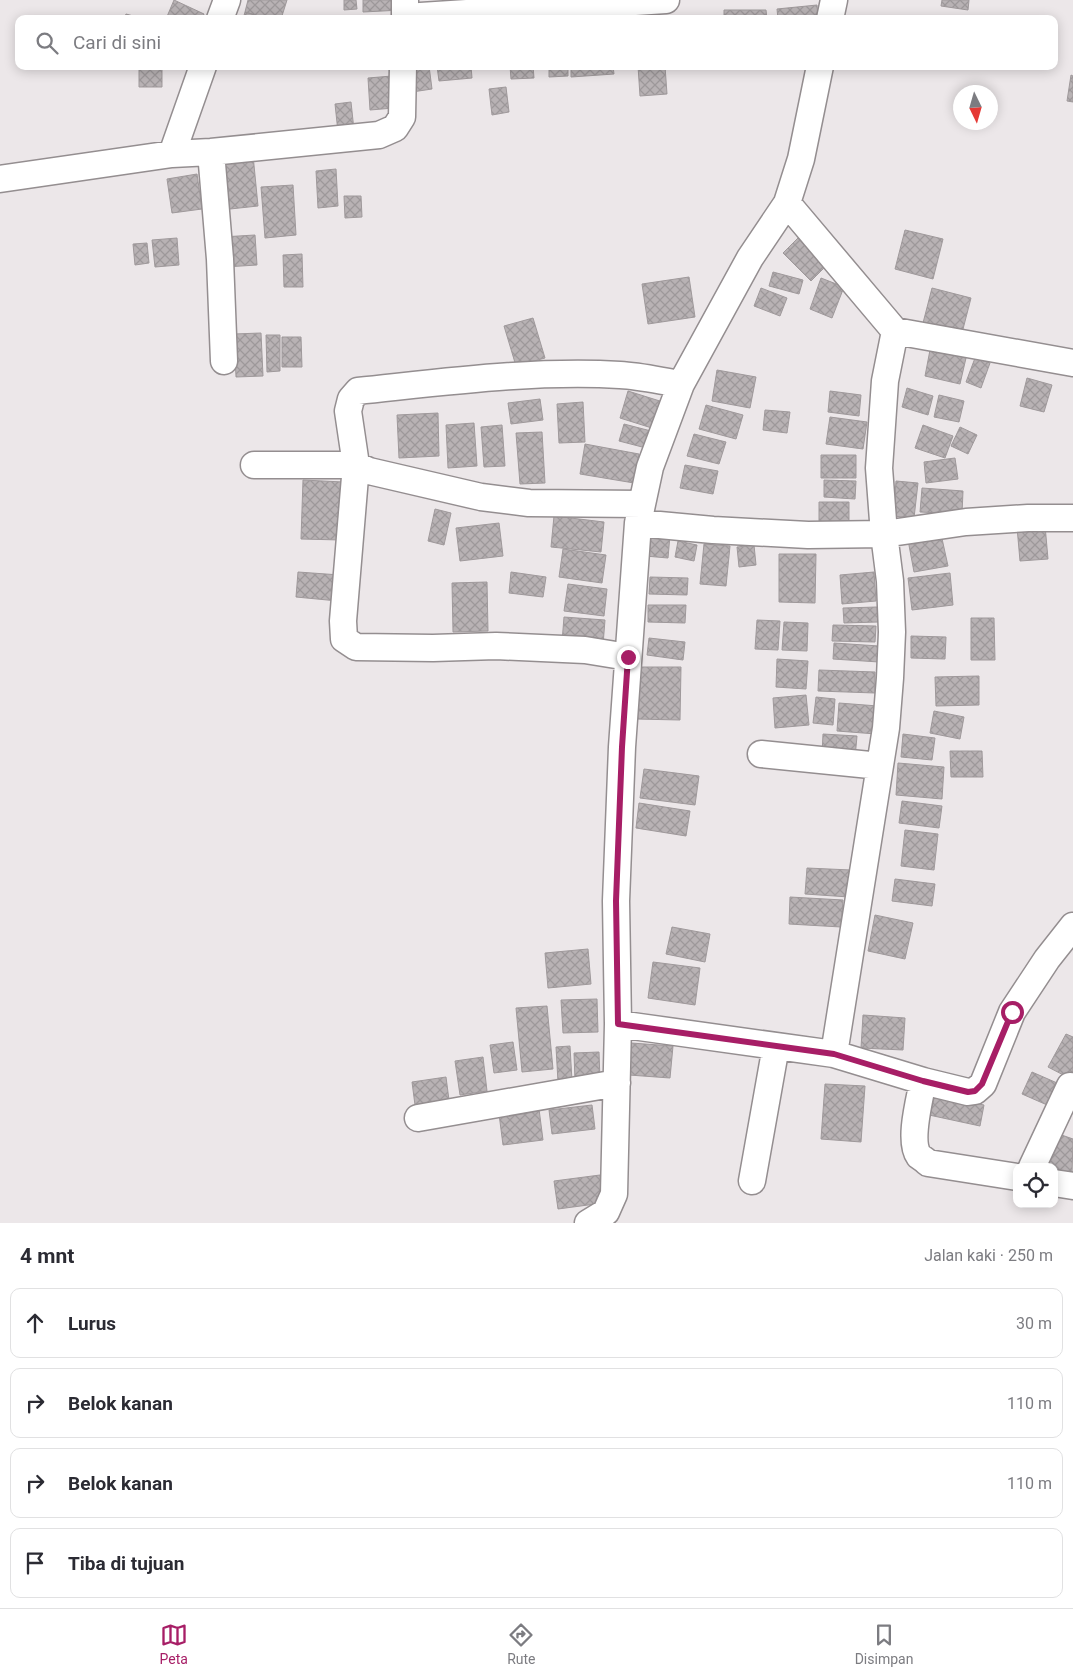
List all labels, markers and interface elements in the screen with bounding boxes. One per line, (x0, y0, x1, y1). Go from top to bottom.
search box (15, 15, 1058, 70)
icon: search (33, 29, 61, 57)
text: Cari di sini (73, 31, 161, 54)
north arrow (953, 85, 998, 130)
route end (617, 646, 640, 669)
route start (1001, 1001, 1024, 1024)
map controls (1013, 1163, 1058, 1208)
button: locate (1013, 1163, 1058, 1208)
text: 4 mnt (20, 1244, 74, 1268)
text: Jalan kaki · 250 m (924, 1246, 1053, 1265)
icon: ahead (21, 1309, 49, 1337)
text: Lurus (68, 1312, 116, 1335)
text: 30 m (1016, 1314, 1052, 1333)
icon: right (21, 1389, 49, 1417)
text: Belok kanan (68, 1392, 173, 1415)
text: 110 m (1007, 1394, 1052, 1413)
icon: right (21, 1469, 49, 1497)
text: Belok kanan (68, 1472, 173, 1495)
text: 110 m (1007, 1474, 1052, 1493)
icon: arrive (21, 1549, 49, 1577)
text: Tiba di tujuan (68, 1552, 184, 1575)
tab: Peta (160, 1621, 188, 1667)
tab: Rute (507, 1621, 535, 1667)
tab: Disimpan (855, 1621, 913, 1667)

